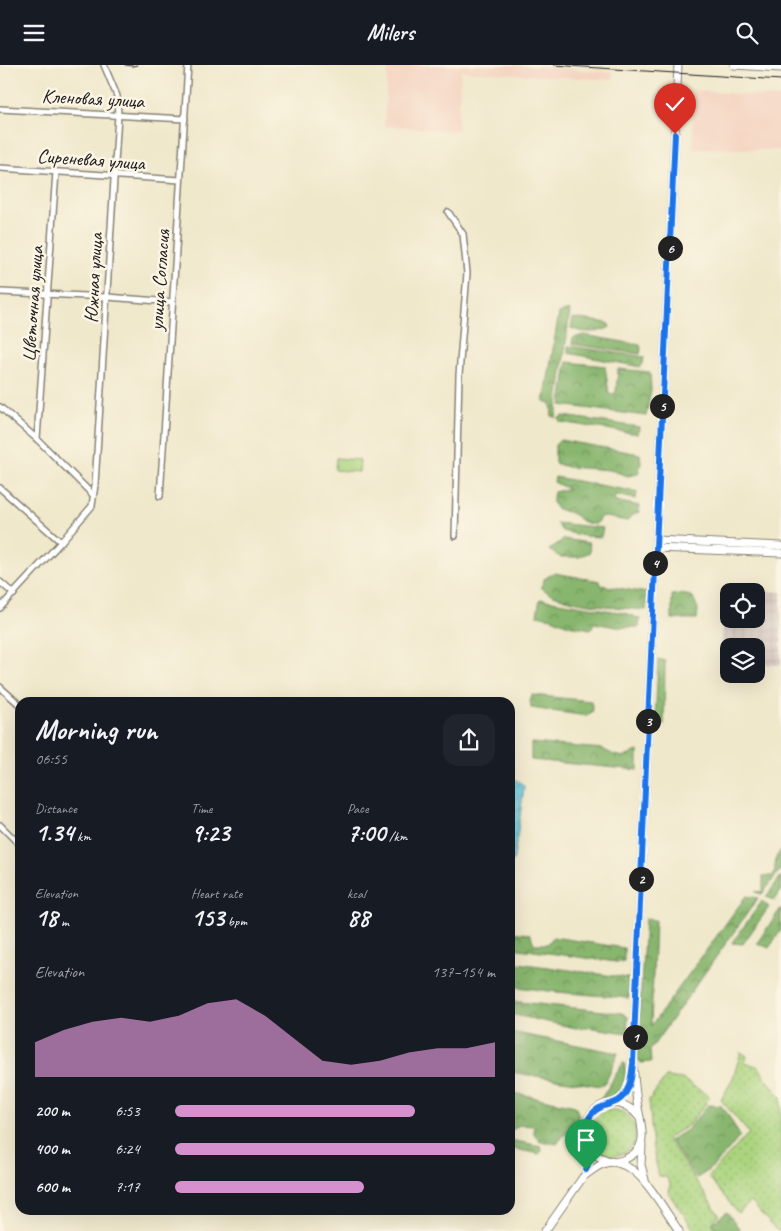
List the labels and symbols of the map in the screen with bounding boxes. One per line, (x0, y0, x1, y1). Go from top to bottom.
street label: Кленовая улица (41, 83, 146, 114)
pin (654, 83, 696, 134)
street label: Сиреневая улица (36, 143, 148, 176)
street label: улица Согласия (143, 228, 176, 332)
street label: Южная улица (79, 231, 108, 324)
pin: 6 (658, 235, 682, 261)
street label: Цветочная улица (16, 244, 49, 363)
pin: 5 (650, 393, 674, 419)
pin: 4 (642, 551, 668, 575)
pin: 3 (636, 709, 660, 733)
pin: 2 (628, 867, 654, 891)
pin: 1 (622, 1025, 648, 1049)
pin (565, 1119, 607, 1170)

